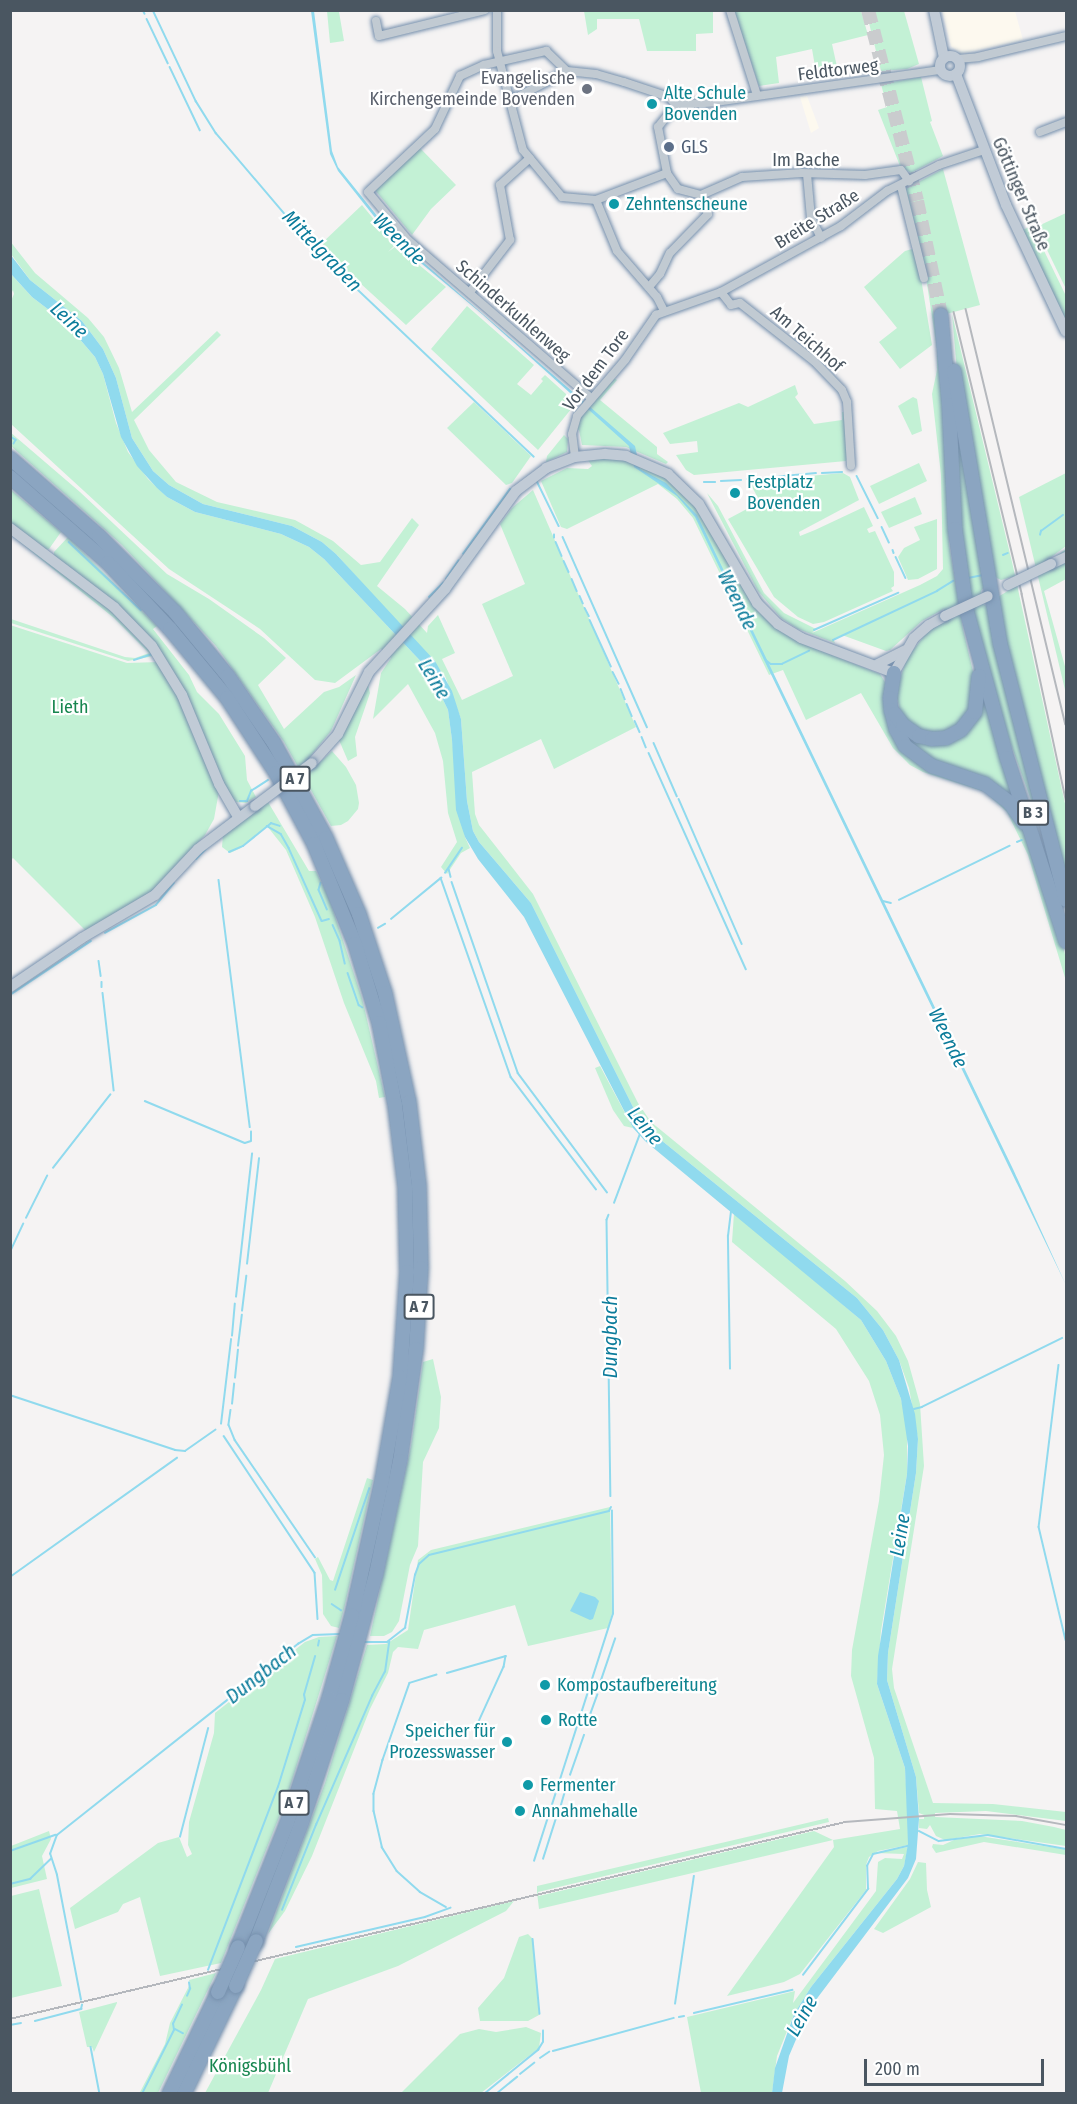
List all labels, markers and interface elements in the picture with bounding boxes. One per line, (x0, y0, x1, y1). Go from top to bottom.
street label: Feldtorweg (797, 54, 879, 86)
place label: Evangelische Kirchengemeinde Bovenden (369, 68, 575, 110)
marker: Evangelische Kirchengemeinde Bovenden (580, 82, 594, 96)
place label: Alte Schule Bovenden (664, 83, 746, 125)
marker: Alte Schule Bovenden (645, 97, 659, 111)
street label: Göttinger Straße (987, 134, 1055, 254)
place label: GLS (681, 136, 708, 158)
marker: GLS (662, 140, 676, 154)
street label: Im Bache (772, 149, 840, 171)
street label: Breite Straße (771, 184, 863, 254)
place label: Zehntenscheune (626, 193, 748, 215)
marker: Zehntenscheune (607, 197, 621, 211)
water label: Mittelgraben (277, 205, 367, 297)
water label: Weende (368, 208, 430, 270)
street label: Schinderkuhlenweg (451, 256, 575, 366)
water label: Leine (45, 297, 93, 343)
street label: Am Teichhof (766, 301, 848, 377)
street label: Vor dem Tore (558, 325, 634, 415)
place label: Festplatz Bovenden (747, 472, 821, 514)
marker: Festplatz Bovenden (728, 486, 742, 500)
water label: Weende (712, 566, 762, 634)
water label: Leine (413, 654, 455, 704)
park label: Lieth (52, 696, 88, 718)
road number: A 7 (278, 766, 312, 792)
road number: B 3 (1016, 800, 1050, 826)
water label: Weende (923, 1004, 973, 1072)
water label: Leine (622, 1102, 668, 1150)
road number: A 7 (402, 1294, 436, 1320)
water label: Dungbach (598, 1296, 622, 1378)
water label: Leine (885, 1512, 915, 1558)
water label: Dungbach (221, 1639, 301, 1709)
place label: Kompostaufbereitung (557, 1674, 717, 1696)
marker: Kompostaufbereitung (538, 1678, 552, 1692)
place label: Rotte (558, 1709, 597, 1731)
marker: Rotte (539, 1713, 553, 1727)
place label: Speicher für Prozesswasser (389, 1721, 495, 1764)
marker: Speicher für Prozesswasser (500, 1735, 514, 1749)
place label: Fermenter (540, 1774, 615, 1796)
marker: Fermenter (521, 1778, 535, 1792)
road number: A 7 (278, 1790, 310, 1816)
place label: Annahmehalle (532, 1800, 638, 1822)
marker: Annahmehalle (513, 1804, 527, 1818)
water label: Leine (781, 1991, 823, 2041)
scale bar (867, 2047, 1047, 2085)
park label: Königsbühl (209, 2055, 291, 2077)
text: 200 m (875, 2058, 920, 2080)

